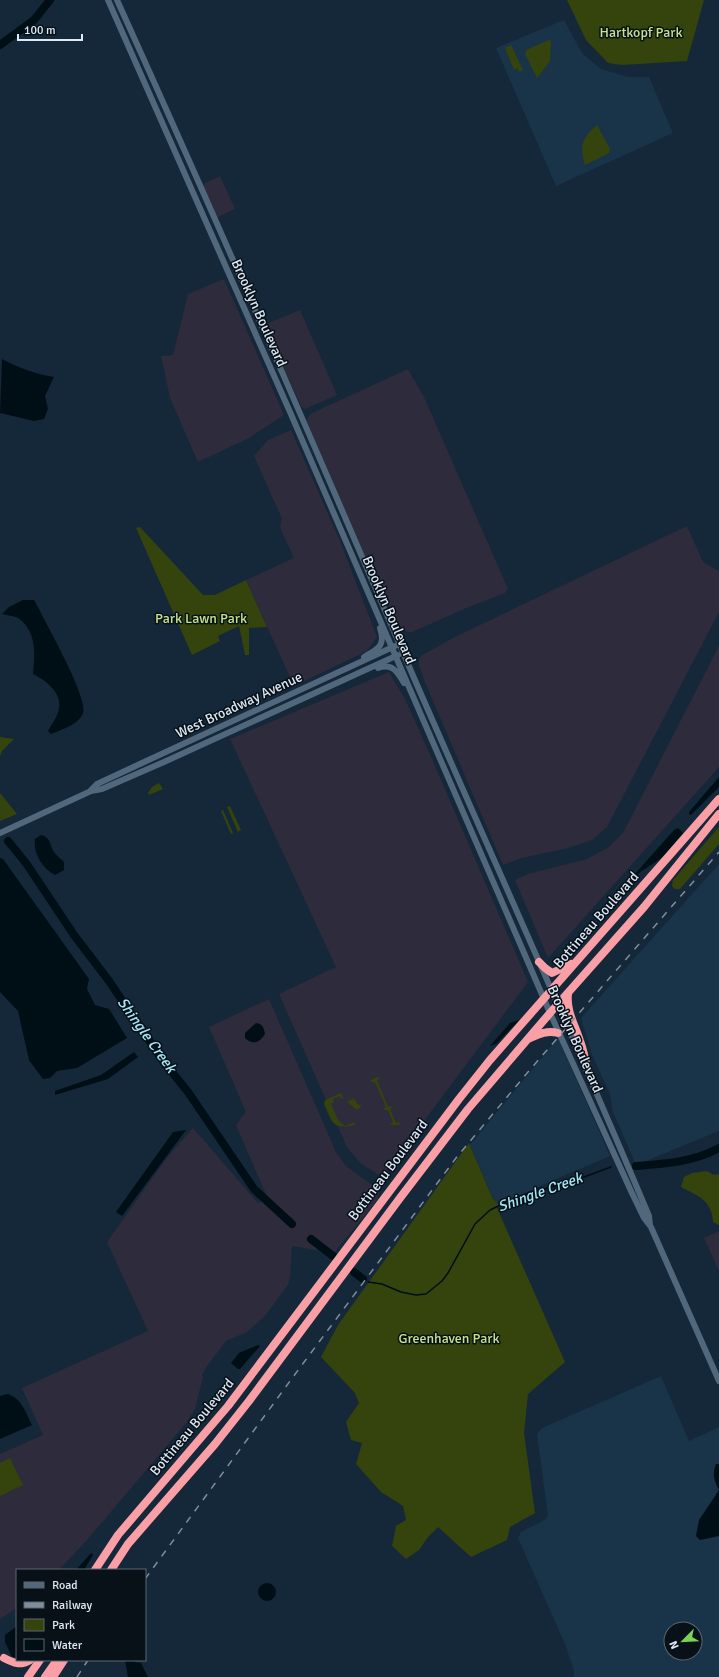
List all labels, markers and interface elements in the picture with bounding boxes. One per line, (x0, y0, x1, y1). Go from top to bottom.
scale bar (18, 16, 82, 42)
text: 100 m (24, 23, 56, 38)
park label: Hartkopf Park (599, 24, 683, 41)
street label: Brooklyn Boulevard (228, 257, 290, 369)
street label: Brooklyn Boulevard (359, 553, 419, 667)
park label: Park Lawn Park (155, 610, 247, 627)
street label: West Broadway Avenue (173, 668, 305, 742)
street label: Bottineau Boulevard (550, 868, 642, 972)
street label: Brooklyn Boulevard (544, 983, 606, 1095)
water label: Shingle Creek (114, 994, 181, 1077)
street label: Bottineau Boulevard (345, 1116, 431, 1224)
water label: Shingle Creek (495, 1168, 586, 1216)
park label: Greenhaven Park (399, 1330, 499, 1347)
street label: Bottineau Boulevard (146, 1375, 238, 1479)
legend (16, 1569, 146, 1661)
text: Road (52, 1578, 78, 1593)
text: Railway (52, 1598, 92, 1613)
text: Park (52, 1618, 75, 1633)
north arrow (663, 1621, 703, 1661)
text: Water (52, 1638, 83, 1653)
text: N (667, 1639, 682, 1651)

